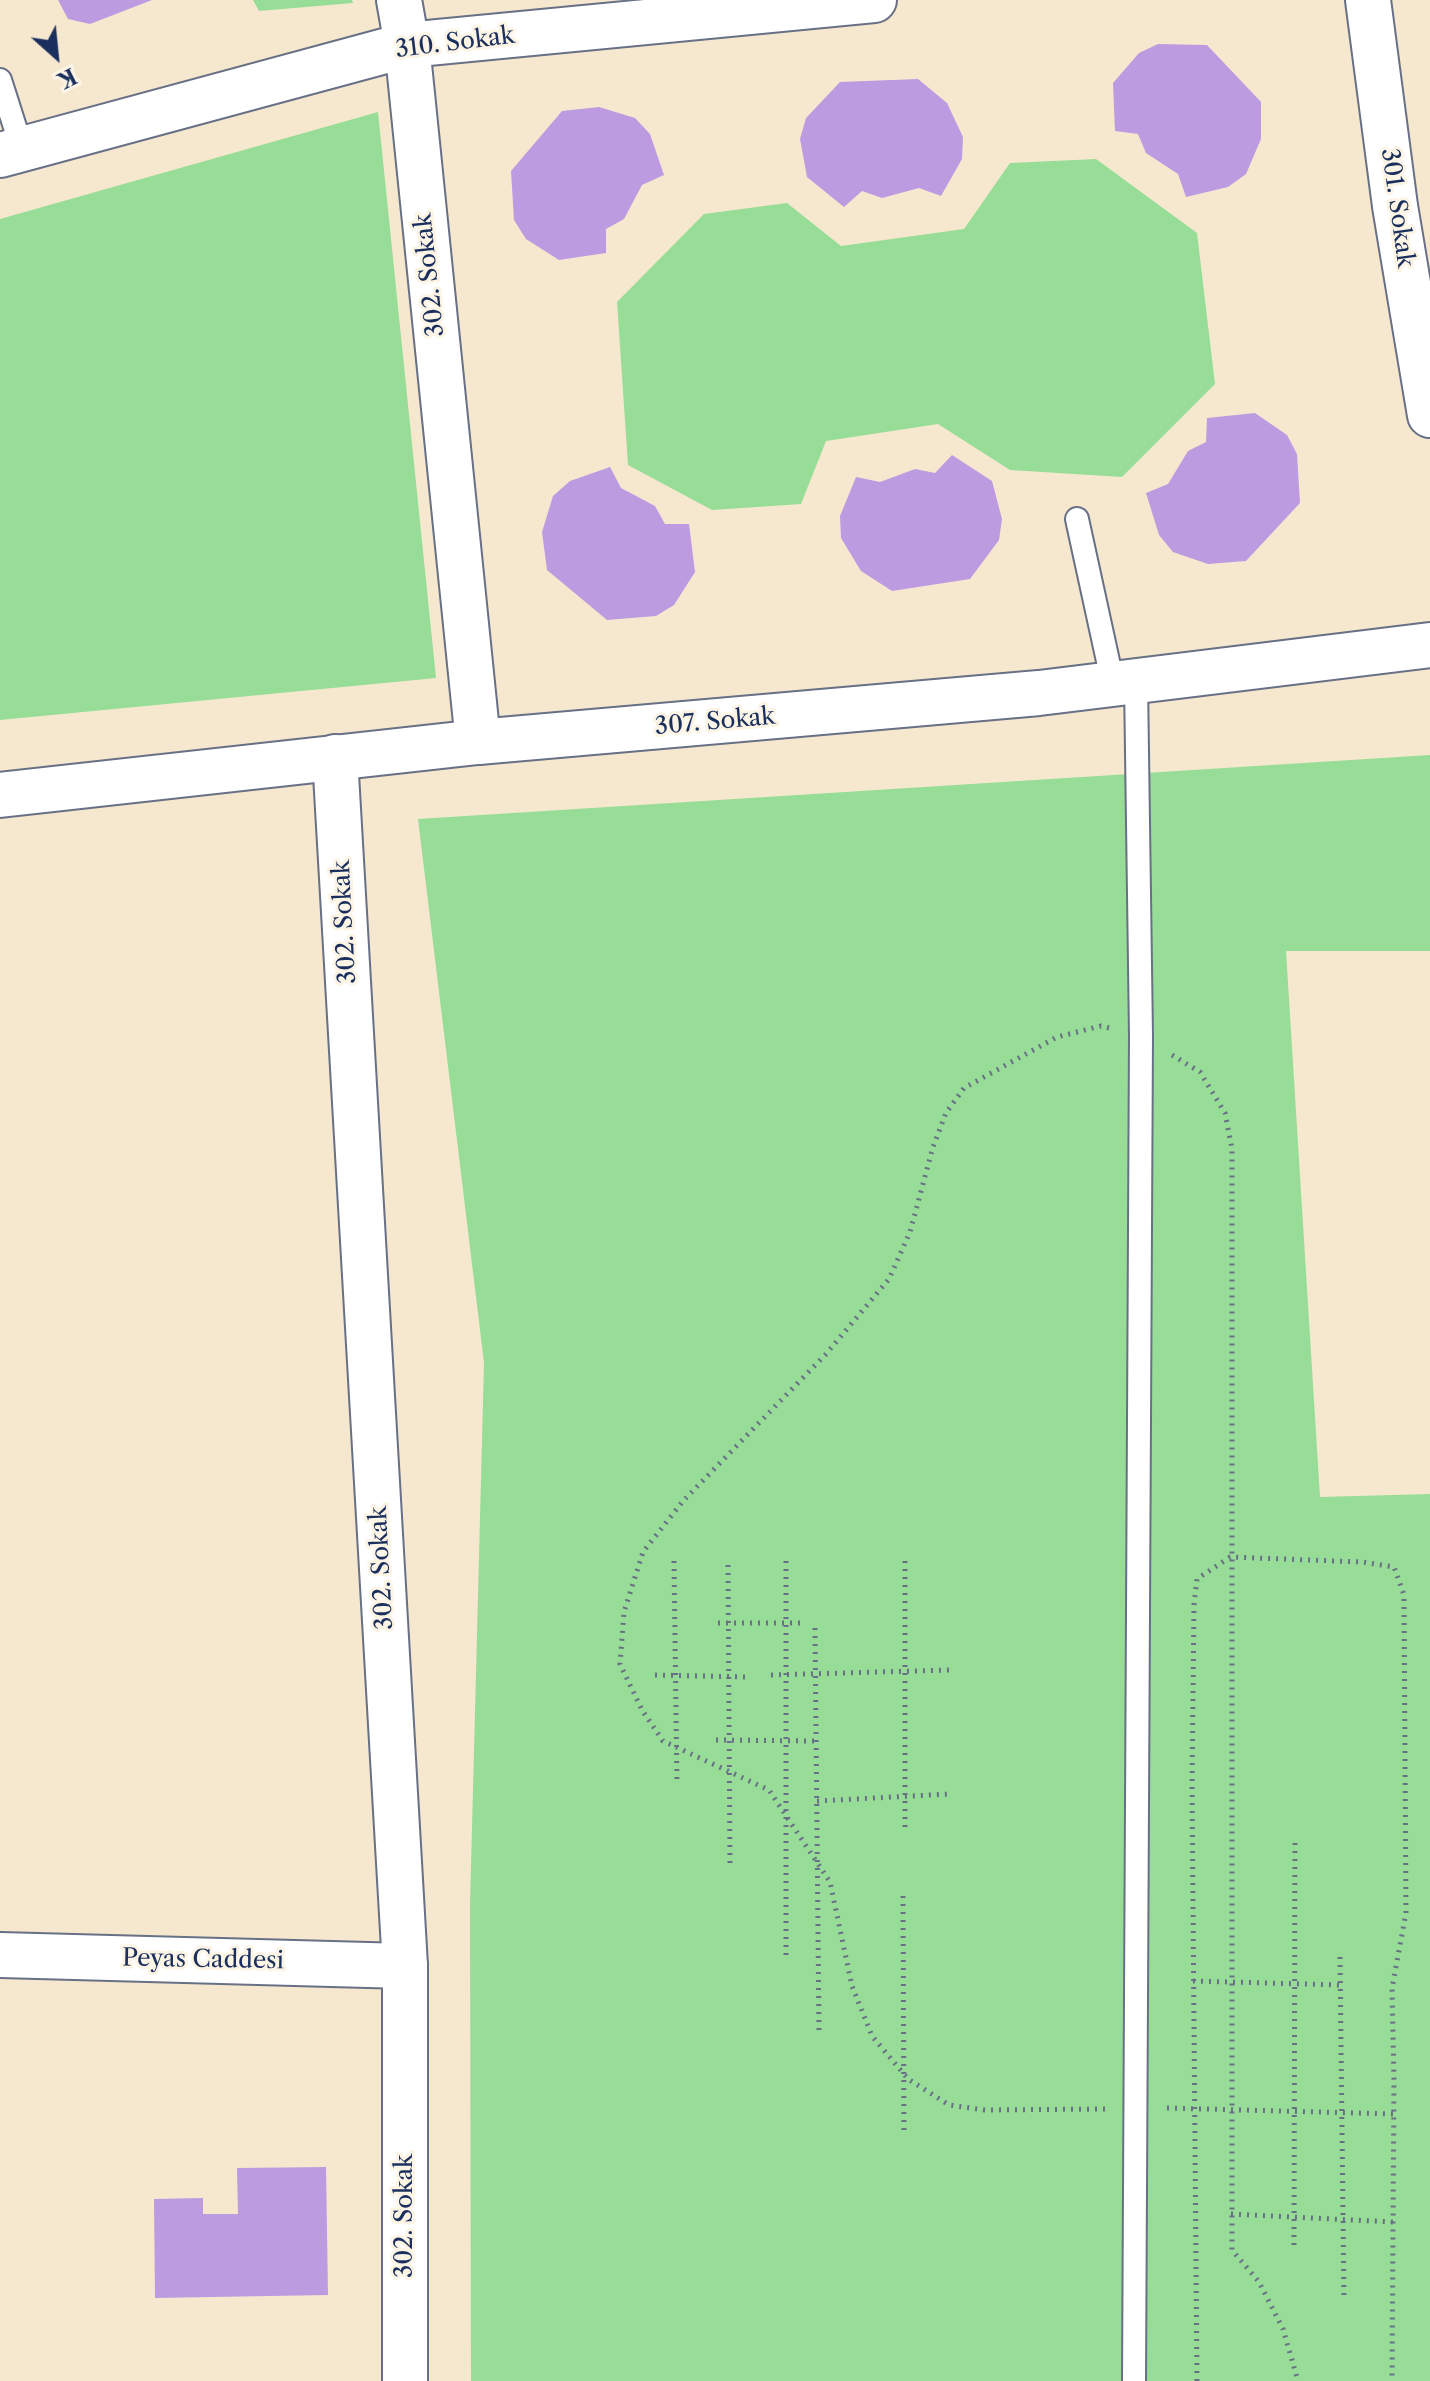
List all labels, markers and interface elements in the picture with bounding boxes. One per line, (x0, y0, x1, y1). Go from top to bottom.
north arrow (16, 16, 96, 96)
street label: 310. Sokak (394, 21, 516, 65)
text: K (53, 62, 81, 94)
street label: 301. Sokak (1374, 146, 1420, 270)
street label: 302. Sokak (409, 212, 451, 338)
street label: 307. Sokak (654, 702, 776, 742)
street label: 302. Sokak (327, 859, 363, 985)
street label: 302. Sokak (364, 1505, 400, 1631)
street label: Peyas Caddesi (122, 1944, 284, 1976)
street label: 302. Sokak (391, 2154, 419, 2278)

